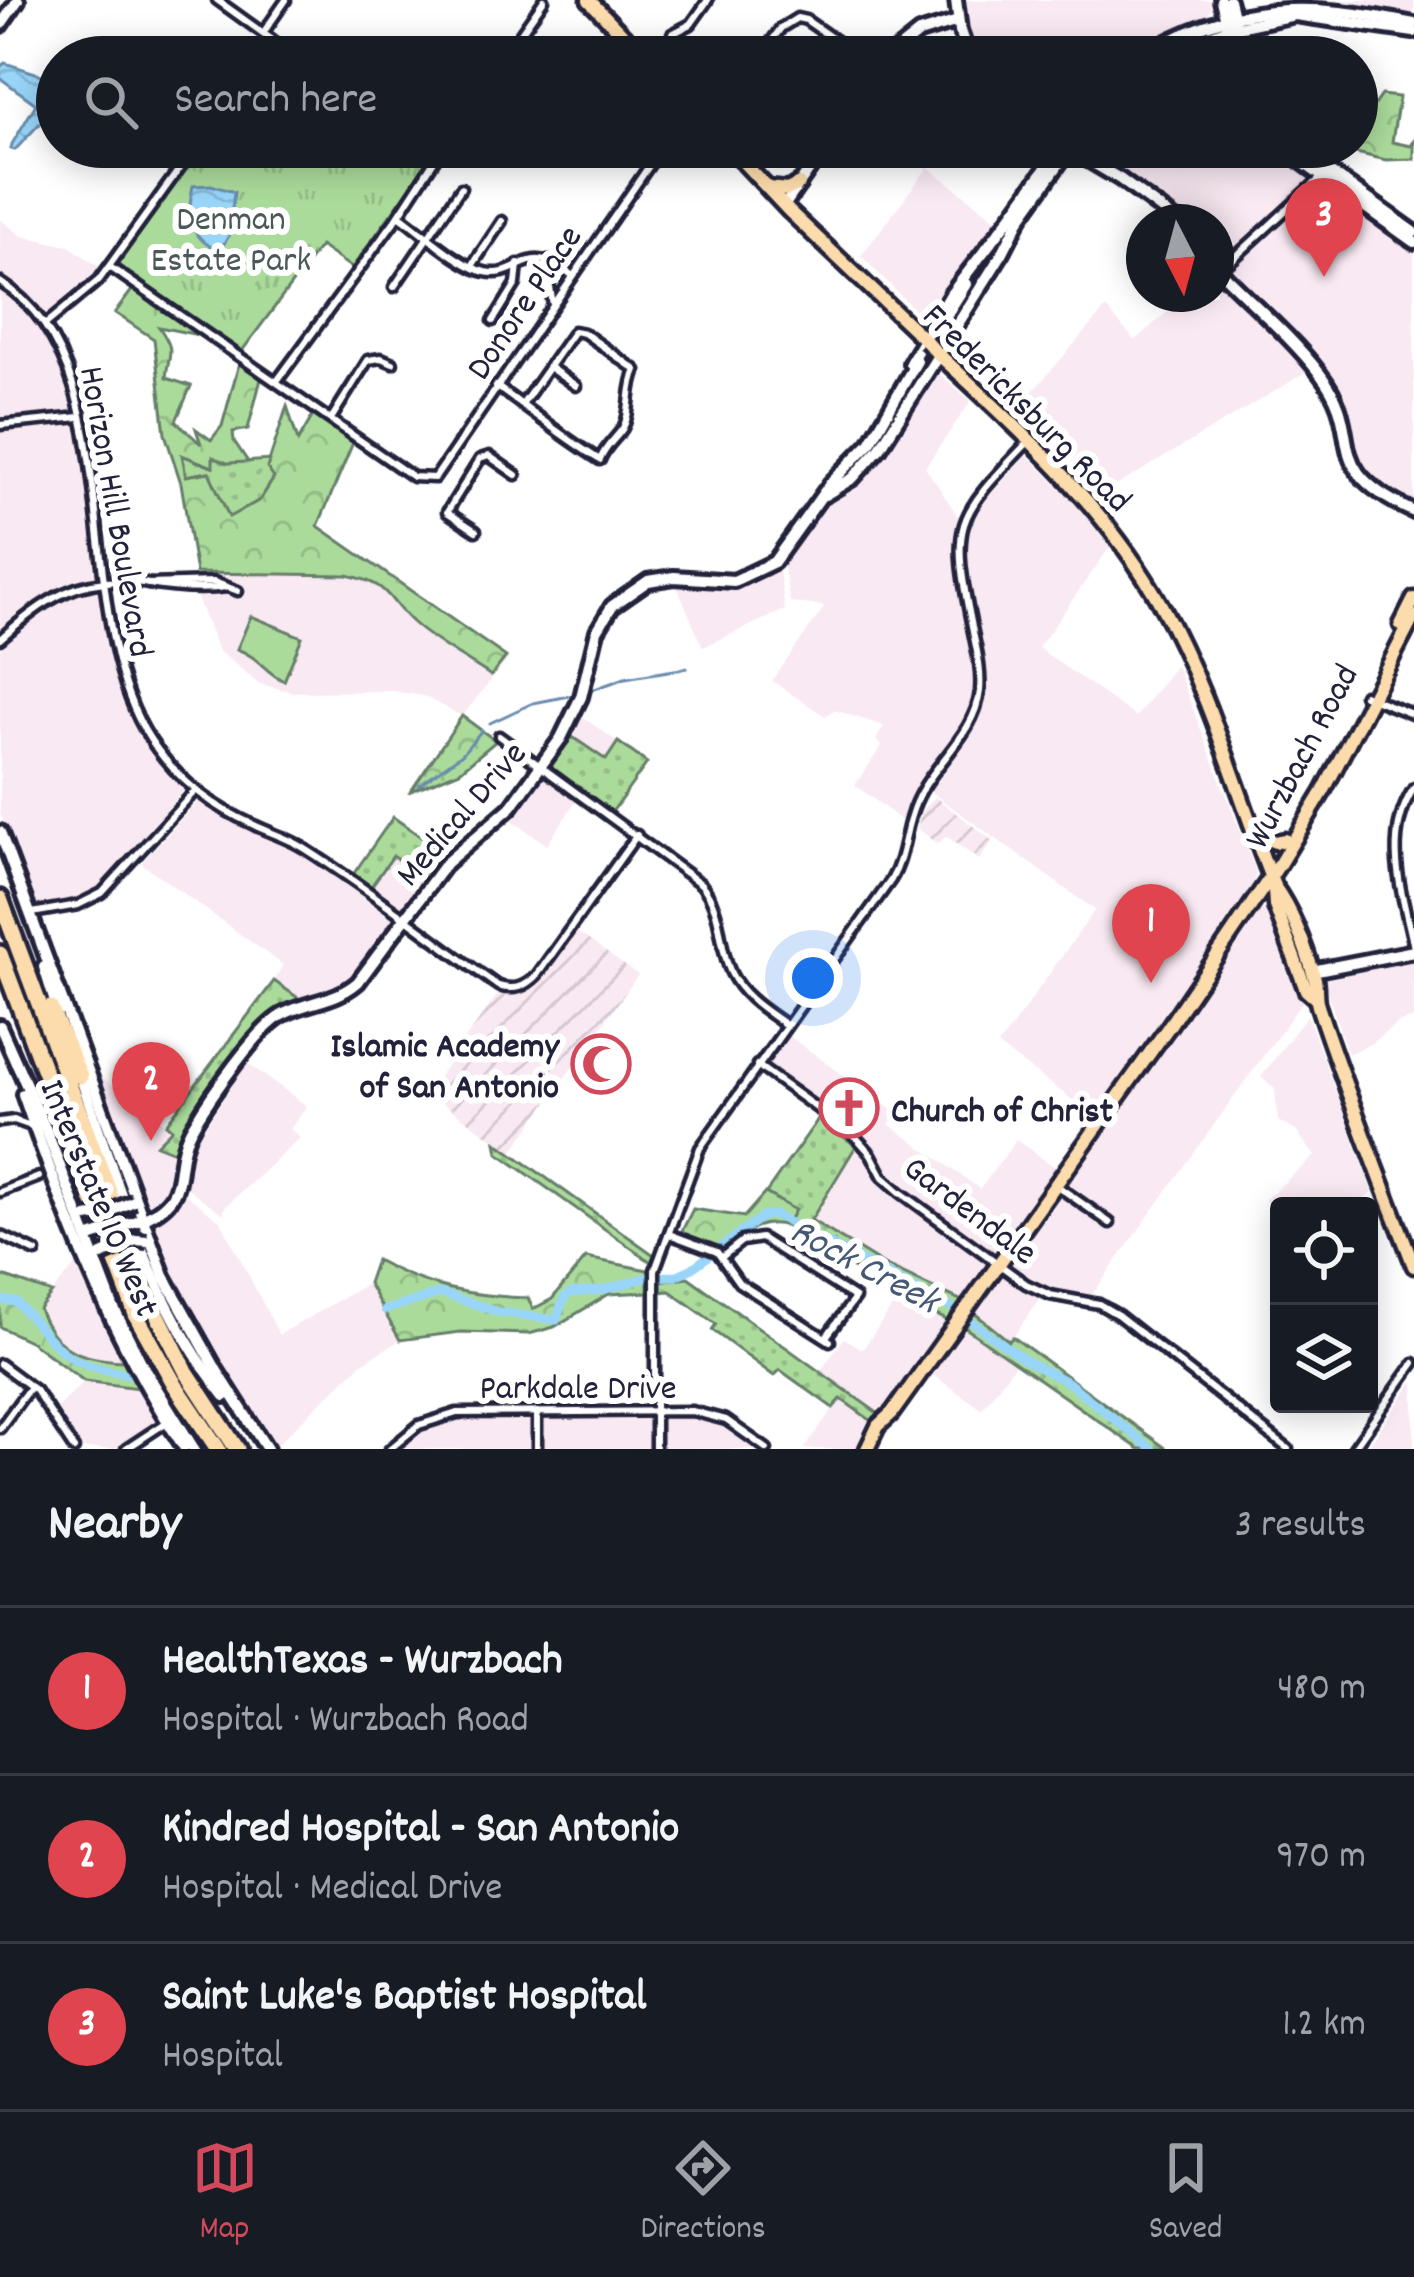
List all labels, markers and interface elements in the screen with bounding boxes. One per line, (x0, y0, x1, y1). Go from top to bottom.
search box (36, 36, 1378, 168)
icon: search (78, 69, 144, 135)
text: Search here (174, 70, 377, 134)
pin: 3 (1285, 178, 1363, 277)
park label: Denman Estate Park (151, 196, 311, 289)
north arrow (1126, 204, 1234, 312)
street label: Donore Place (456, 217, 598, 392)
street label: Fredericksburg Road (908, 294, 1141, 527)
street label: Horizon Hill Boulevard (62, 362, 164, 662)
street label: Wurzbach Road (1234, 656, 1375, 859)
street label: Medical Drive (386, 732, 542, 900)
pin: 1 (1112, 884, 1190, 983)
your location (783, 948, 843, 1008)
place label: Islamic Academy of San Antonio (330, 1023, 560, 1116)
mosque icon: Islamic Academy of San Antonio (570, 1033, 632, 1095)
pin: 2 (112, 1042, 190, 1141)
street label: Interstate 10 West (23, 1072, 170, 1326)
church icon: Church of Christ (818, 1077, 880, 1139)
place label: Church of Christ (891, 1088, 1114, 1140)
street label: Gardendale (890, 1145, 1046, 1280)
map controls (1270, 1197, 1378, 1413)
button: locate (1270, 1197, 1378, 1305)
water label: Rock Creek (779, 1207, 950, 1332)
button: layers (1270, 1305, 1378, 1413)
street label: Parkdale Drive (479, 1365, 677, 1417)
text: Nearby (48, 1491, 181, 1563)
text: 3 results (1235, 1500, 1366, 1555)
text: HealthTexas - Wurzbach (162, 1631, 563, 1695)
text: 1 (83, 1663, 91, 1718)
text: 480 m (1277, 1663, 1366, 1718)
text: Hospital · Wurzbach Road (162, 1695, 529, 1750)
text: Kindred Hospital - San Antonio (162, 1799, 679, 1863)
text: 2 (78, 1831, 96, 1886)
text: 970 m (1276, 1831, 1366, 1886)
text: Hospital · Medical Drive (162, 1863, 502, 1918)
text: Saint Luke's Baptist Hospital (162, 1967, 646, 2031)
text: 3 (78, 1999, 96, 2054)
text: 1.2 km (1282, 1999, 1366, 2054)
text: Hospital (162, 2031, 283, 2086)
tab: Map (192, 2135, 258, 2254)
tab: Directions (641, 2135, 766, 2254)
tab: Saved (1149, 2135, 1222, 2254)

